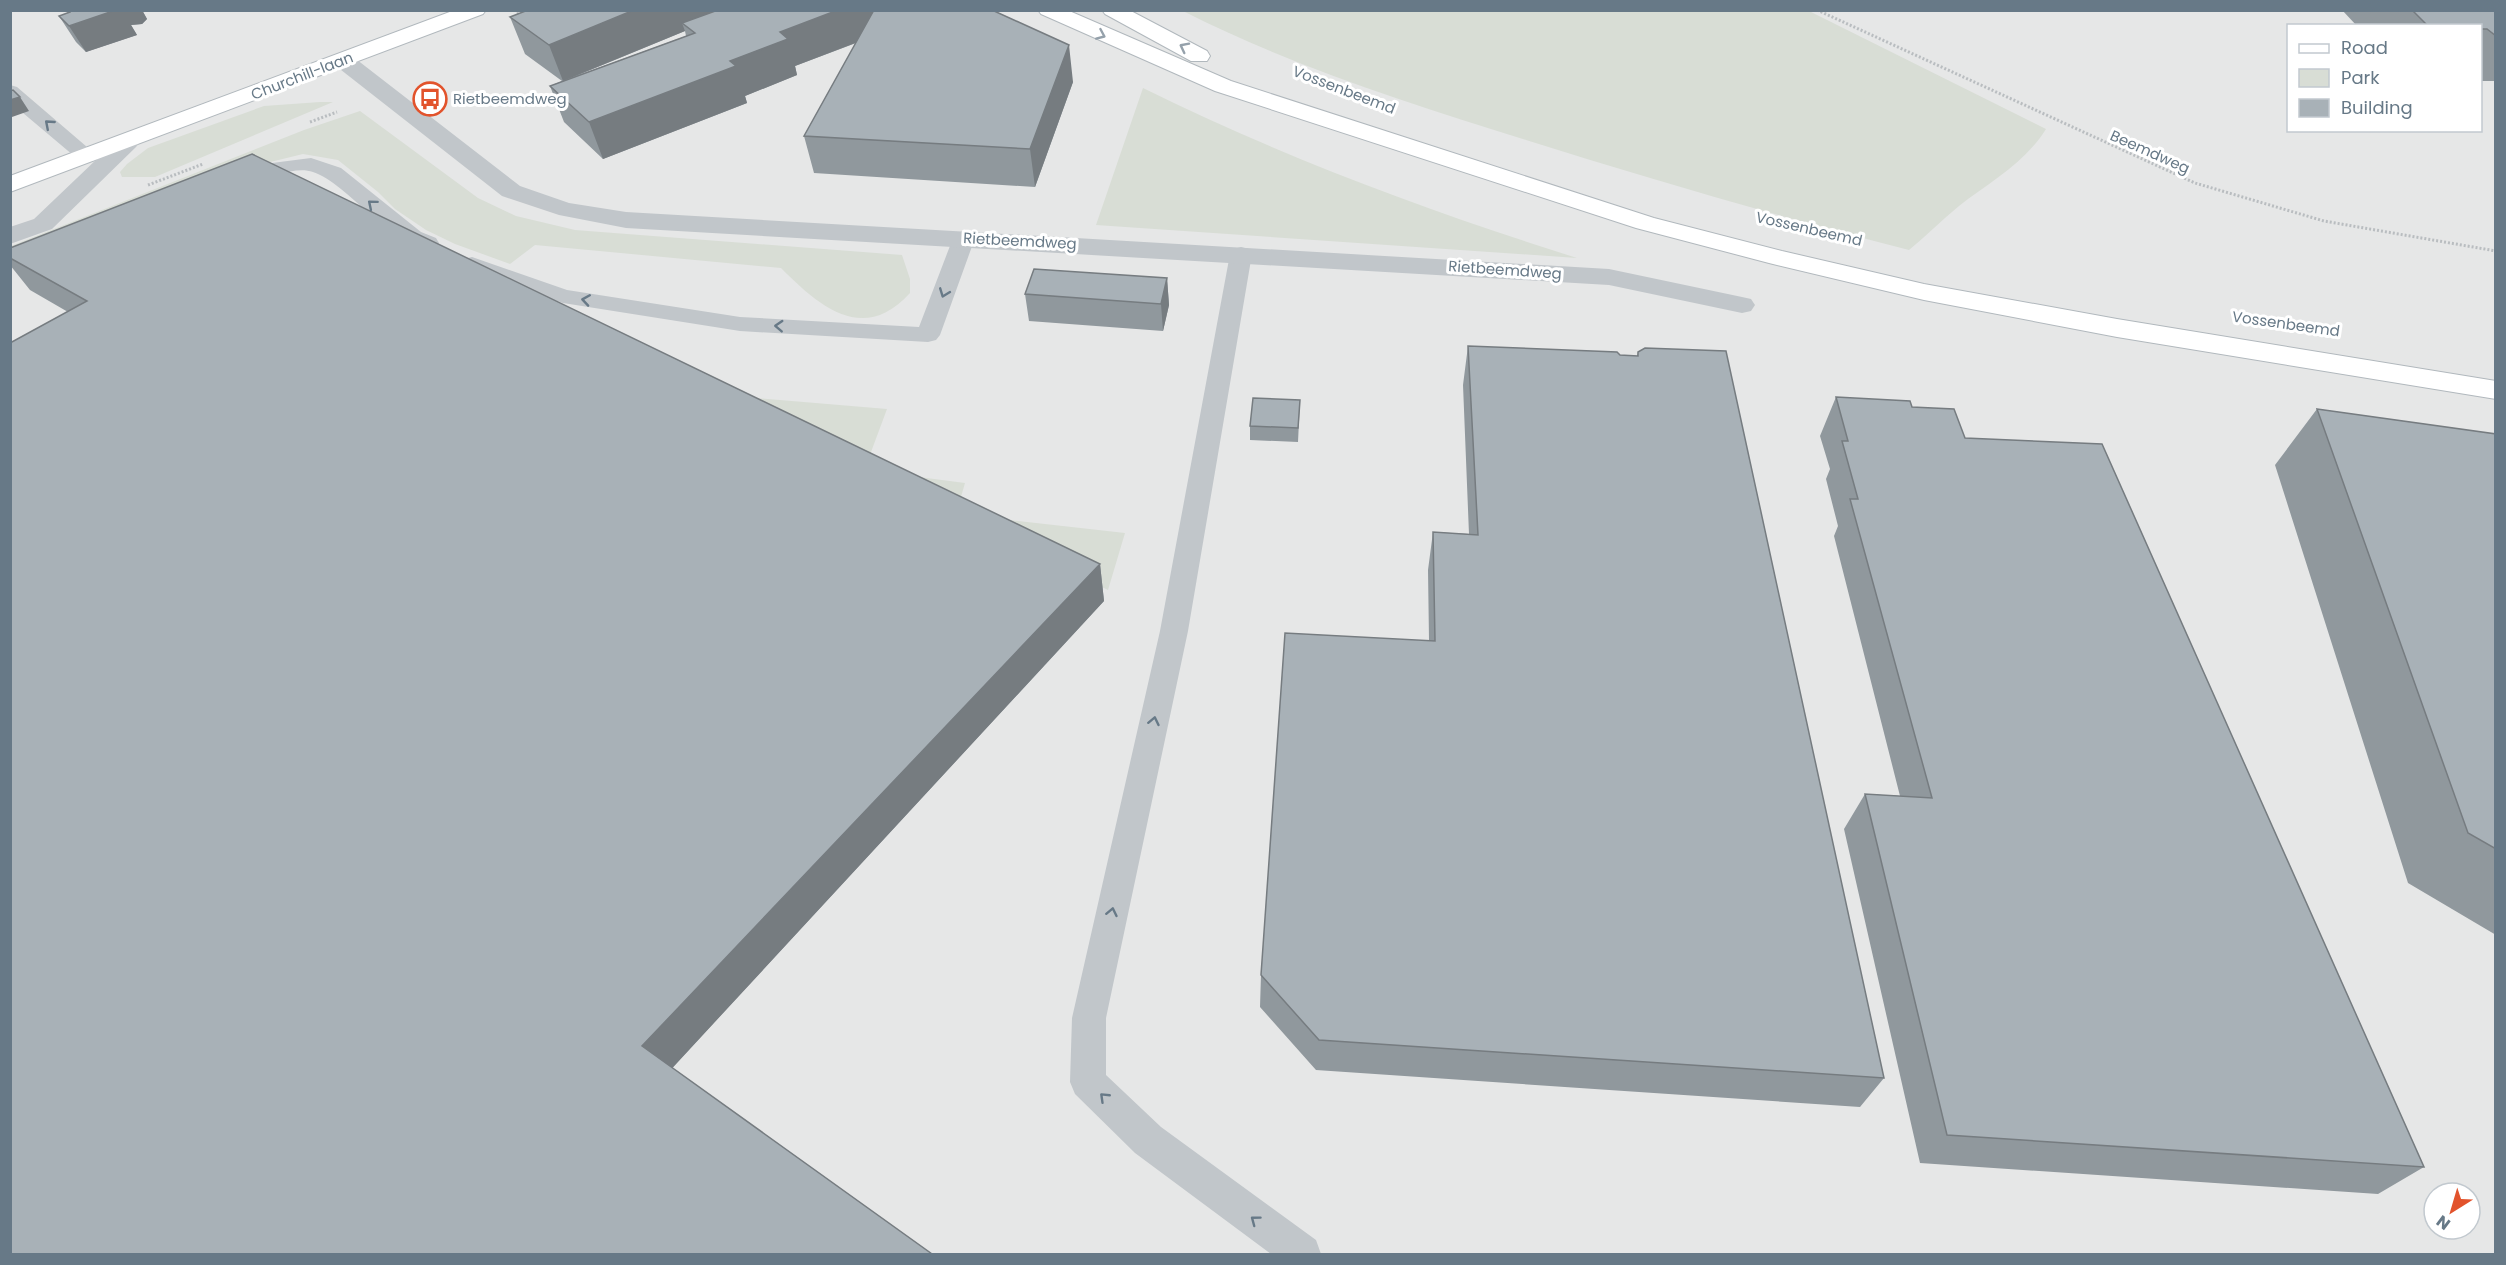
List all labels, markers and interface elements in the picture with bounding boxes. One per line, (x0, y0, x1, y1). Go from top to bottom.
legend (2287, 24, 2482, 132)
one-way arrow (1095, 27, 1106, 39)
text: Road (2341, 35, 2388, 60)
one-way arrow (1179, 43, 1190, 55)
street label: Churchill-laan (248, 46, 356, 105)
street label: Vossenbeemd (1290, 60, 1399, 119)
text: Park (2341, 65, 2380, 90)
bus stop icon: Rietbeemdweg (412, 81, 448, 117)
place label: Rietbeemdweg (453, 88, 567, 109)
text: Building (2341, 95, 2413, 120)
one-way arrow (45, 120, 56, 131)
street label: Beemdweg (2107, 125, 2193, 178)
one-way arrow (368, 200, 379, 211)
street label: Vossenbeemd (1754, 206, 1864, 251)
street label: Rietbeemdweg (963, 227, 1077, 254)
street label: Rietbeemdweg (1448, 255, 1562, 284)
one-way arrow (939, 287, 951, 298)
one-way arrow (581, 294, 590, 306)
street label: Vossenbeemd (2231, 306, 2341, 341)
one-way arrow (774, 320, 783, 333)
one-way arrow (1147, 717, 1160, 727)
one-way arrow (1105, 907, 1118, 917)
one-way arrow (1100, 1094, 1111, 1105)
north arrow (2422, 1181, 2482, 1241)
text: N (2432, 1210, 2455, 1235)
one-way arrow (1251, 1216, 1262, 1227)

